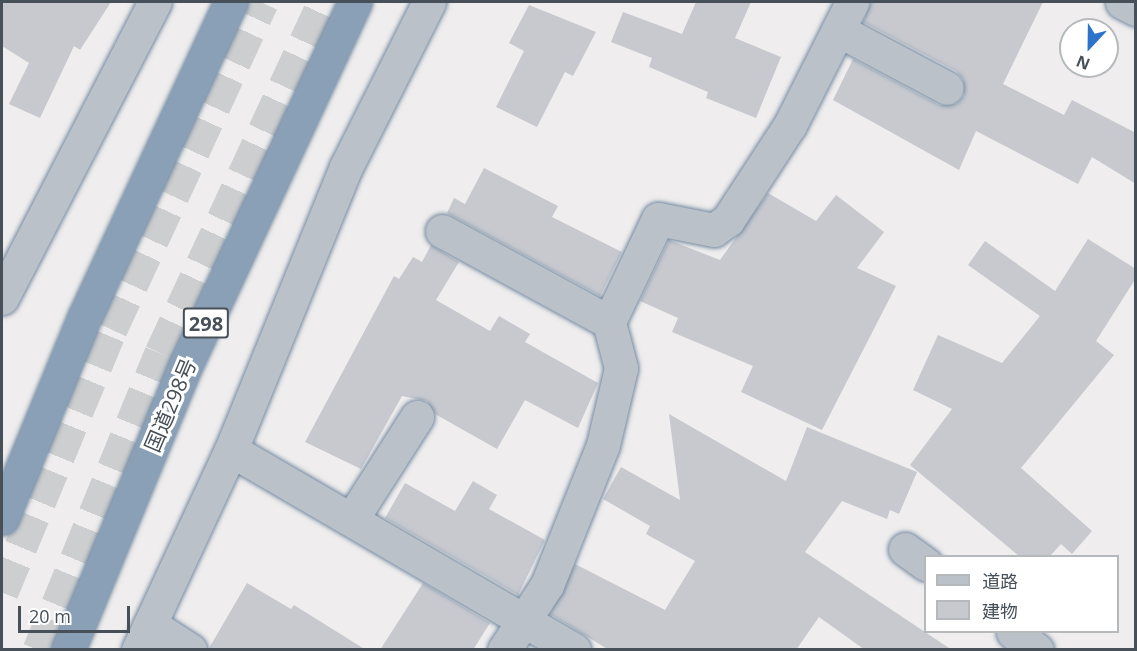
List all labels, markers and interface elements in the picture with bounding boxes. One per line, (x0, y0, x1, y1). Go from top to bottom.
north arrow (1059, 18, 1119, 78)
text: N (1073, 50, 1093, 75)
road number: 298 (182, 306, 230, 340)
street label: 国道298号 (139, 355, 201, 455)
legend (924, 555, 1119, 633)
text: 道路 (982, 569, 1018, 593)
scale bar (21, 594, 134, 632)
text: 建物 (982, 599, 1018, 623)
text: 20 m (29, 604, 71, 628)

